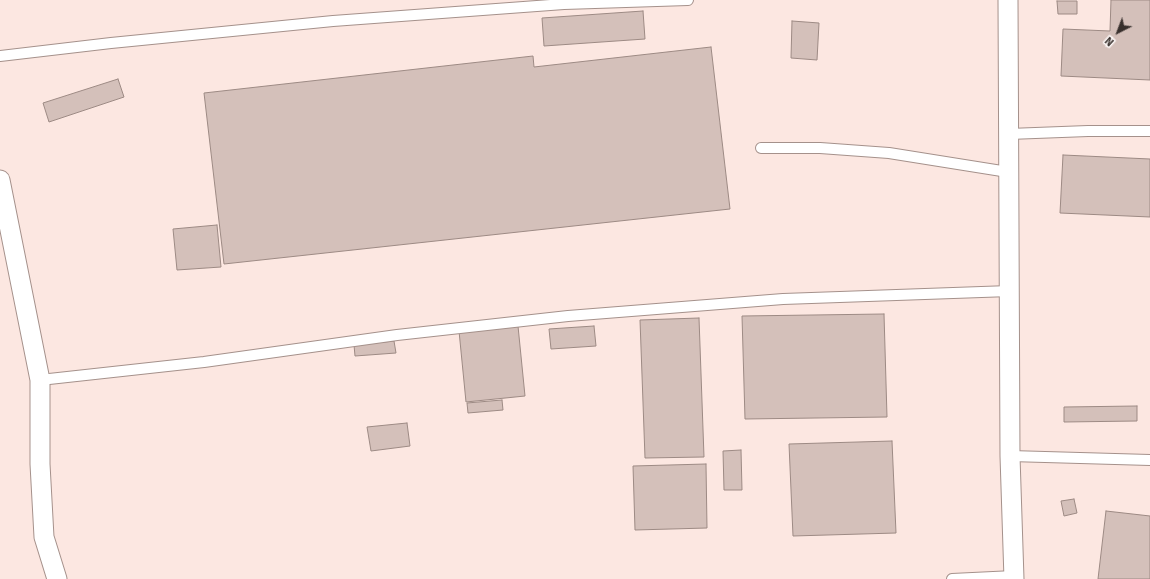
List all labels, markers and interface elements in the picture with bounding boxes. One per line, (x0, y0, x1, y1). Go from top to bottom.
north arrow (1098, 12, 1138, 52)
text: N (1102, 34, 1117, 49)

